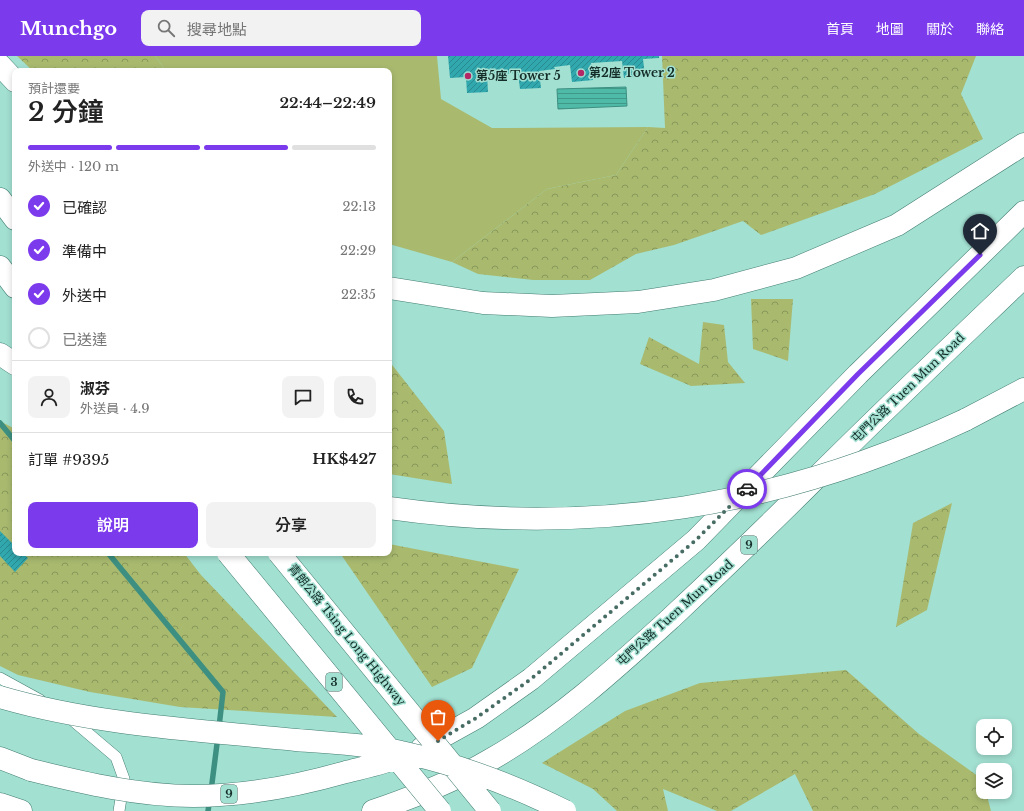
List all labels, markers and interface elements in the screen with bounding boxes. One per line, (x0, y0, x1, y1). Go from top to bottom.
search box (141, 10, 421, 46)
text: Munchgo (20, 17, 117, 40)
icon: search (155, 17, 177, 39)
text: 搜尋地點 (187, 20, 247, 39)
text: 首頁 (826, 20, 854, 38)
text: 地圖 (876, 20, 904, 38)
text: 關於 (926, 20, 954, 38)
text: 聯絡 (976, 20, 1004, 38)
place label: 第2座 Tower 2 (589, 65, 675, 80)
place label: 第5座 Tower 5 (476, 68, 561, 83)
marker: 第2座 Tower 2 (576, 68, 586, 78)
marker: 第5座 Tower 5 (463, 71, 473, 81)
text: 預計還要 (28, 80, 80, 97)
text: 22:44–22:49 (279, 93, 376, 112)
text: 2 分鐘 (28, 96, 104, 128)
text: 外送中 · 120 m (28, 158, 119, 175)
icon: check (28, 195, 50, 217)
text: 已確認 (62, 198, 107, 217)
text: 22:13 (342, 198, 376, 215)
pin (963, 214, 997, 255)
icon: home (969, 220, 991, 242)
icon: check (28, 239, 50, 261)
text: 準備中 (62, 242, 107, 261)
text: 22:29 (340, 242, 376, 259)
icon: check (28, 283, 50, 305)
text: 外送中 (62, 286, 107, 305)
text: 22:35 (341, 286, 376, 303)
text: 已送達 (62, 330, 107, 349)
street label: 屯門公路 Tuen Mun Road (848, 330, 967, 446)
button: person (28, 376, 70, 418)
button: chat (282, 376, 324, 418)
button: phone (334, 376, 376, 418)
text: 淑芬 (80, 379, 110, 398)
text: 外送員 · 4.9 (80, 400, 150, 417)
text: HK$427 (312, 449, 376, 468)
text: 訂單 #9395 (28, 450, 109, 469)
courier (727, 469, 767, 509)
icon: car (736, 478, 758, 500)
button: 說明 (28, 502, 198, 548)
button: 分享 (206, 502, 376, 548)
road number: 9 (741, 536, 757, 554)
street label: 屯門公路 Tuen Mun Road (613, 556, 736, 669)
street label: 青朗公路 Tsing Long Highway (286, 561, 409, 709)
road number: 3 (326, 673, 342, 691)
pin (421, 700, 455, 741)
icon: bag (427, 706, 449, 728)
map controls (976, 719, 1012, 799)
button: locate (976, 719, 1012, 755)
button: layers (976, 763, 1012, 799)
road number: 9 (221, 785, 237, 803)

